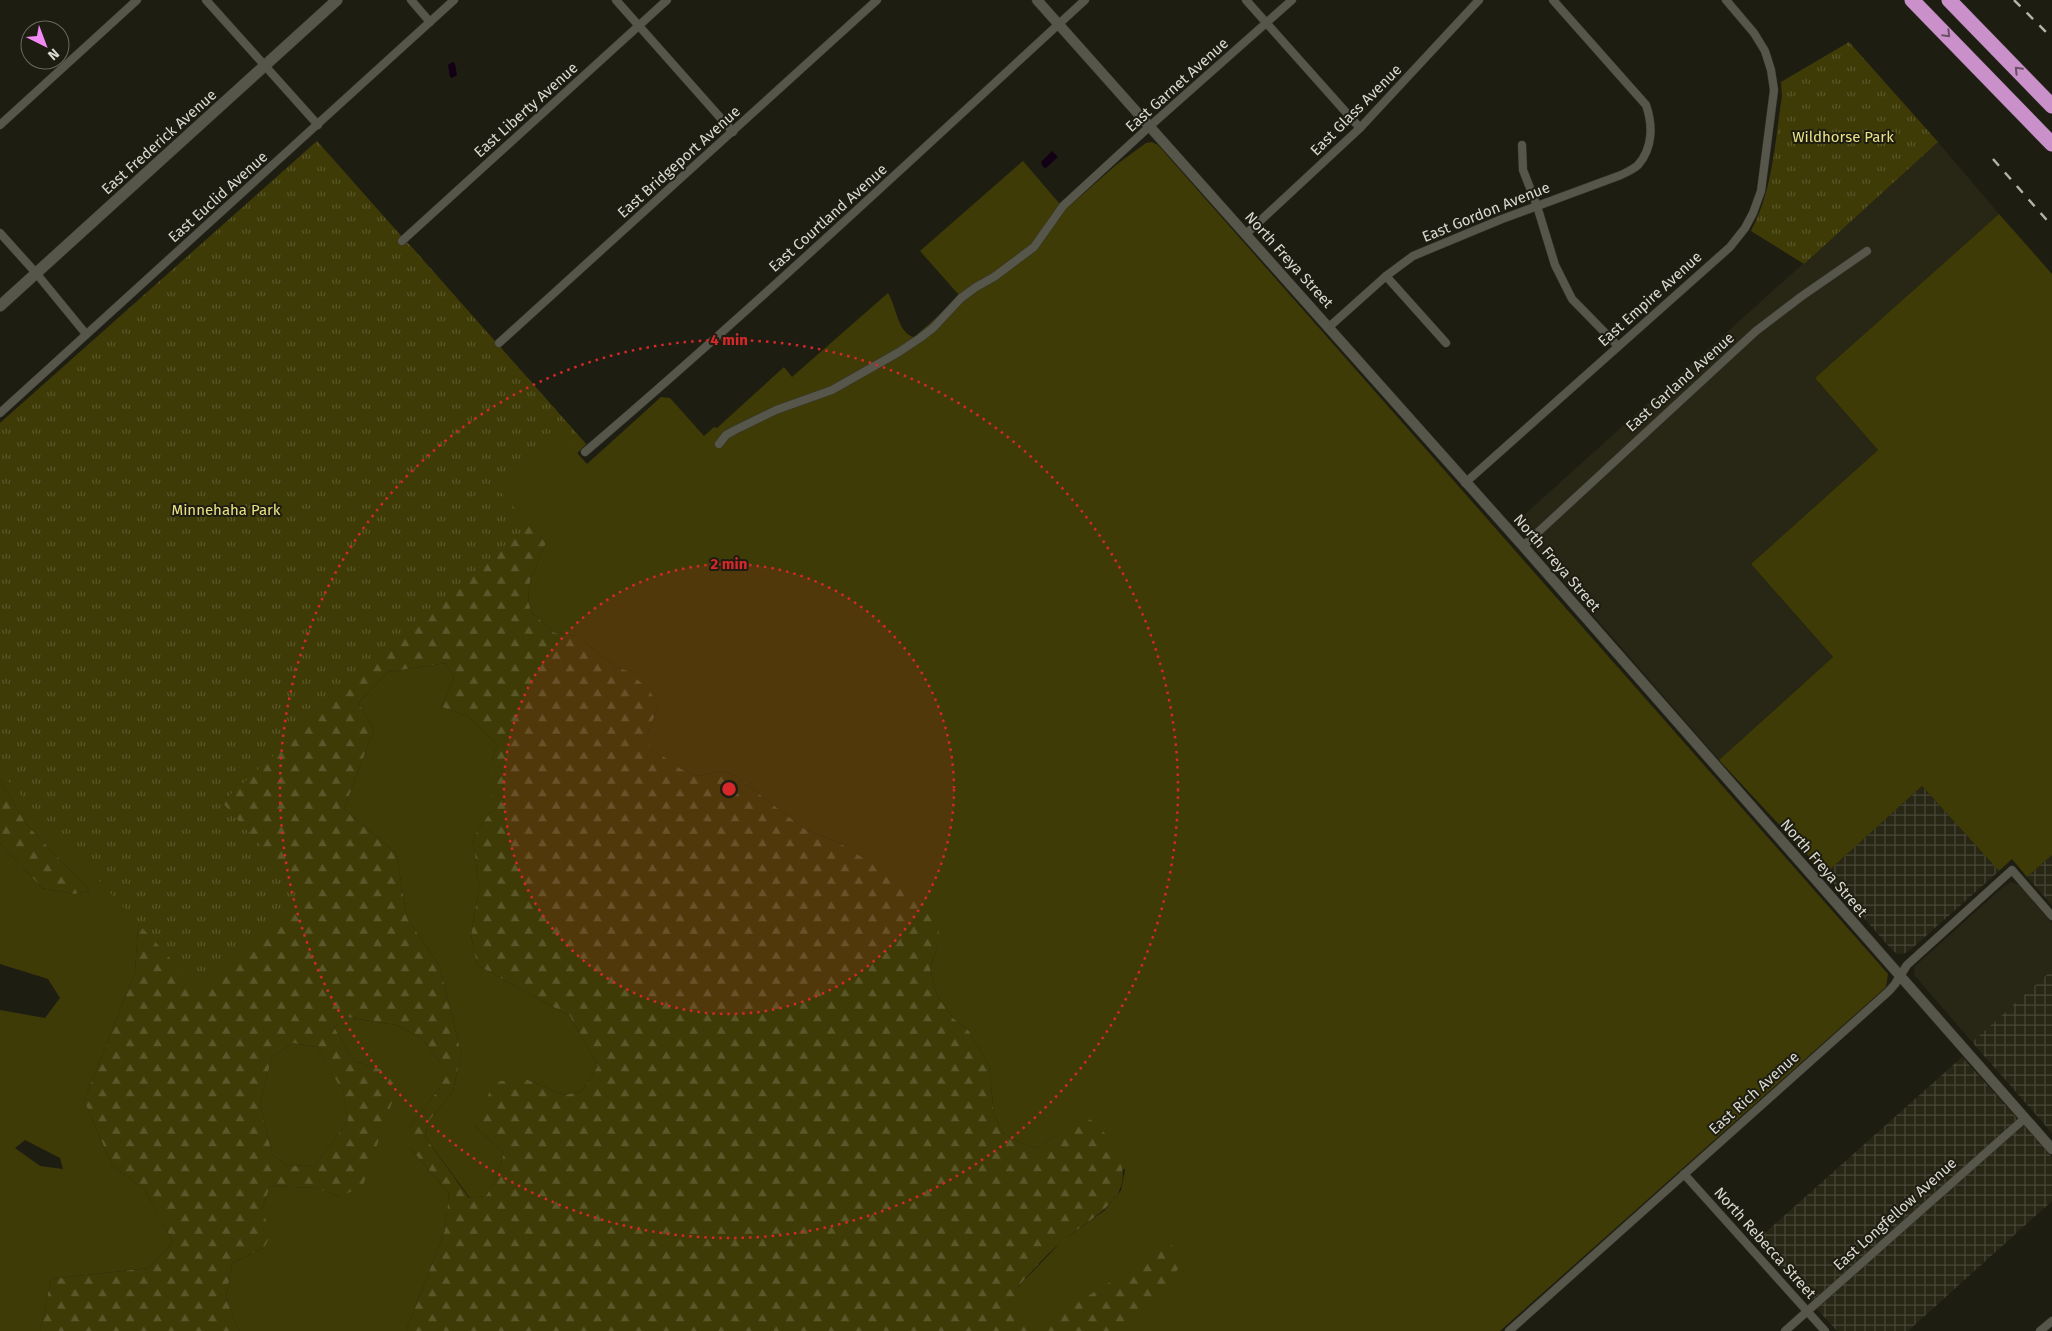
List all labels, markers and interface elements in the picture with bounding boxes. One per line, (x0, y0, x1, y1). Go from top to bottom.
north arrow (20, 20, 70, 70)
one-way arrow (1941, 29, 1950, 38)
street label: East Garnet Avenue (1122, 34, 1232, 136)
text: N (44, 45, 63, 64)
street label: East Liberty Avenue (470, 59, 582, 161)
street label: East Glass Avenue (1307, 61, 1405, 159)
one-way arrow (2015, 67, 2024, 76)
street label: East Frederick Avenue (98, 86, 220, 198)
street label: East Bridgeport Avenue (614, 102, 744, 222)
park label: Wildhorse Park (1792, 128, 1894, 146)
street label: East Euclid Avenue (165, 148, 271, 246)
street label: East Courtland Avenue (765, 160, 891, 276)
street label: East Gordon Avenue (1420, 178, 1552, 246)
street label: North Freya Street (1241, 208, 1337, 312)
street label: East Empire Avenue (1594, 248, 1706, 350)
street label: East Garland Avenue (1622, 329, 1738, 435)
text: 4 min (710, 331, 748, 349)
park label: Minnehaha Park (171, 501, 281, 519)
street label: North Freya Street (1510, 511, 1605, 616)
text: 2 min (711, 555, 747, 573)
centre of rings (720, 780, 738, 798)
street label: North Freya Street (1777, 816, 1872, 921)
street label: East Rich Avenue (1705, 1048, 1803, 1138)
street label: East Longfellow Avenue (1830, 1154, 1960, 1274)
street label: North Rebecca Street (1710, 1184, 1820, 1303)

